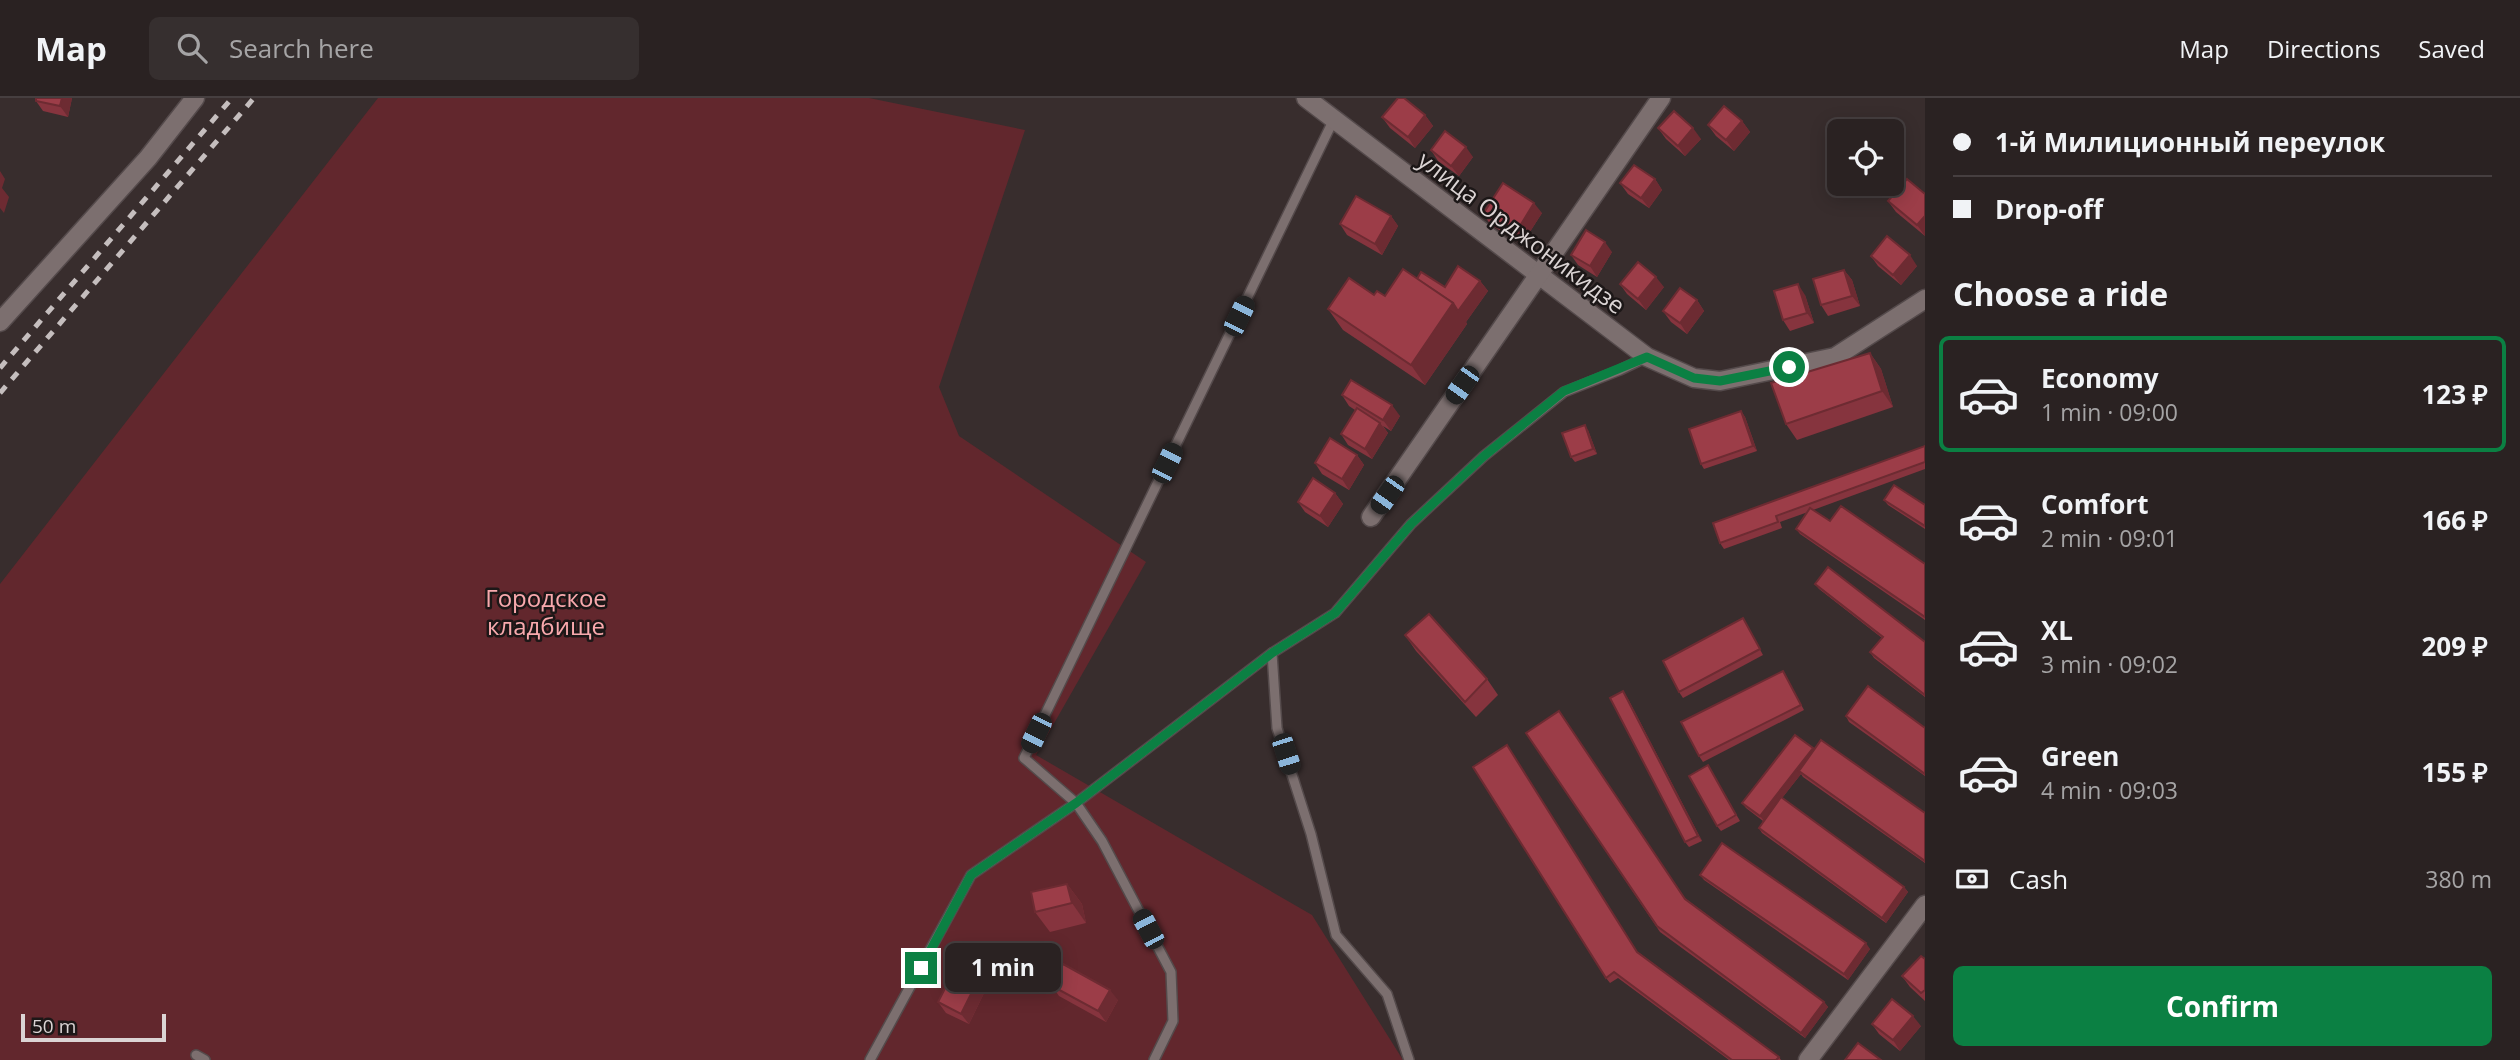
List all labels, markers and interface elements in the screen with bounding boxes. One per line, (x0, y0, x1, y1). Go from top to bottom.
search box (149, 17, 639, 80)
text: Map (35, 26, 107, 71)
icon: search (173, 29, 211, 67)
text: Search here (229, 30, 374, 66)
text: Map (2179, 32, 2229, 65)
text: Directions (2267, 32, 2380, 65)
text: Saved (2418, 32, 2485, 65)
map controls (1827, 119, 1904, 196)
button: locate (1827, 119, 1904, 196)
text: 1-й Милиционный переулок (1995, 124, 2385, 160)
street label: улица Орджоникидзе (1412, 143, 1632, 321)
text: Drop-off (1995, 191, 2103, 227)
text: Choose a ride (1953, 272, 2168, 315)
car (1221, 293, 1258, 339)
route start (1773, 351, 1805, 383)
text: Economy (2041, 360, 2159, 396)
car (1442, 362, 1483, 408)
icon: car (1957, 363, 2020, 426)
text: 123 ₽ (2422, 376, 2488, 412)
text: 1 min · 09:00 (2041, 396, 2178, 428)
car (1149, 440, 1186, 486)
car (1367, 472, 1408, 518)
text: Comfort (2041, 486, 2148, 522)
icon: car (1957, 489, 2020, 552)
text: 166 ₽ (2422, 502, 2488, 538)
text: 2 min · 09:01 (2041, 522, 2178, 554)
park label: Городское кладбище (485, 581, 607, 642)
text: XL (2041, 612, 2073, 648)
icon: car (1957, 615, 2020, 678)
text: 209 ₽ (2422, 628, 2488, 664)
text: 3 min · 09:02 (2041, 648, 2178, 680)
car (1018, 710, 1055, 756)
car (1270, 731, 1303, 777)
text: Green (2041, 738, 2119, 774)
icon: car (1957, 741, 2020, 804)
text: 155 ₽ (2422, 754, 2488, 790)
text: 4 min · 09:03 (2041, 774, 2178, 806)
icon: cash (1953, 860, 1991, 898)
text: Cash (2009, 861, 2068, 897)
text: 380 m (2425, 863, 2492, 895)
car (1129, 906, 1168, 952)
callout: 1 min (946, 944, 1061, 992)
text: 1 min (971, 951, 1035, 983)
route end (905, 952, 937, 984)
button: Confirm (1953, 966, 2492, 1046)
scale bar (21, 1011, 166, 1043)
text: 50 m (32, 1013, 76, 1039)

